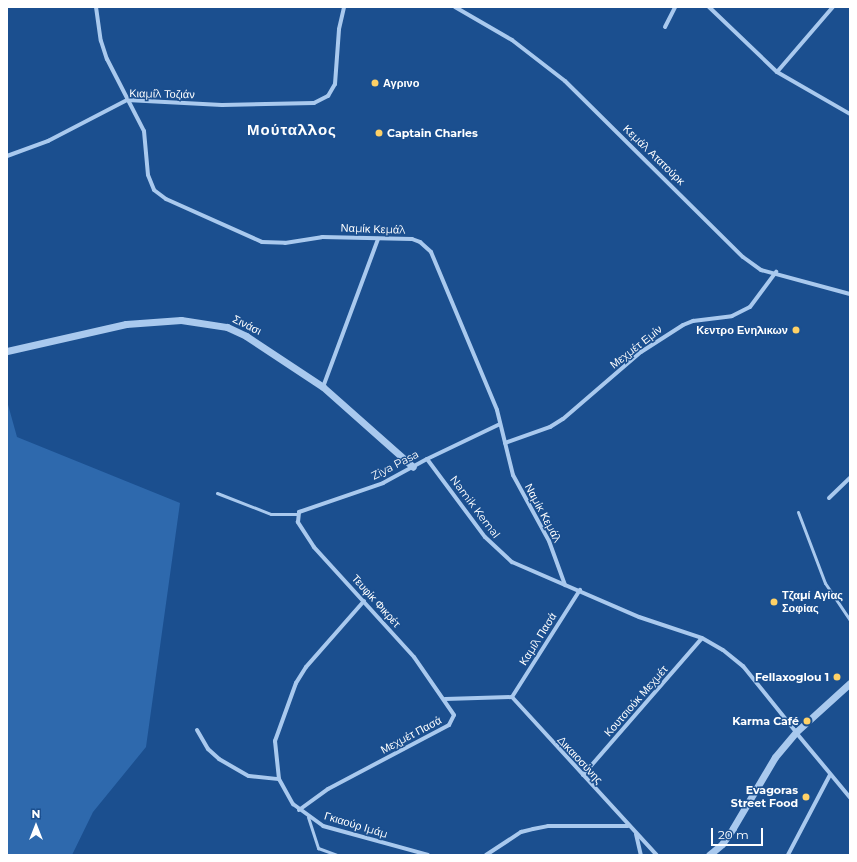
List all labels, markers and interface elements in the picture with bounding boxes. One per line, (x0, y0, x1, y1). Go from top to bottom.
place label: Αγρινο (383, 76, 419, 90)
marker: Αγρινο (370, 78, 380, 88)
street label: Κιαμίλ Τοζιάν (129, 87, 195, 101)
district label: Μούταλλος (247, 121, 337, 139)
street label: Κεμάλ Ατατούρκ (620, 122, 688, 188)
place label: Captain Charles (387, 126, 478, 140)
marker: Captain Charles (374, 128, 384, 138)
street label: Ναμίκ Κεμάλ (340, 221, 406, 237)
street label: Σινάσι (230, 312, 264, 338)
street label: Μεχμέτ Εμίν (607, 323, 665, 371)
place label: Κεντρο Ενηλικων (696, 323, 788, 337)
marker: Κεντρο Ενηλικων (791, 325, 801, 335)
street label: Ziya Pasa (369, 447, 421, 483)
street label: Namik Kemal (447, 473, 503, 541)
street label: Ναμίκ Κεμάλ (522, 481, 564, 545)
street label: Τευφίκ Φικρέτ (349, 572, 403, 630)
place label: Τζαμί Αγίας Σοφίας (782, 589, 843, 615)
marker: Τζαμί Αγίας Σοφίας (769, 597, 779, 607)
street label: Καμίλ Πασά (517, 610, 559, 668)
street label: Κουτσιούκ Μεχμέτ (602, 663, 670, 739)
place label: Fellaxoglou 1 (755, 670, 829, 684)
marker: Fellaxoglou 1 (832, 672, 842, 682)
street label: Μεχμέτ Πασά (378, 713, 444, 757)
place label: Karma Café (732, 714, 799, 728)
marker: Karma Café (802, 716, 812, 726)
street label: Δικαιοσύνης (555, 733, 605, 787)
place label: Evagoras Street Food (731, 784, 798, 810)
marker: Evagoras Street Food (801, 792, 811, 802)
north arrow (16, 806, 56, 846)
text: N (32, 807, 40, 821)
street label: Γκιαούρ Ιμάμ (323, 809, 389, 841)
scale bar (713, 820, 765, 846)
text: 20 m (718, 827, 749, 842)

